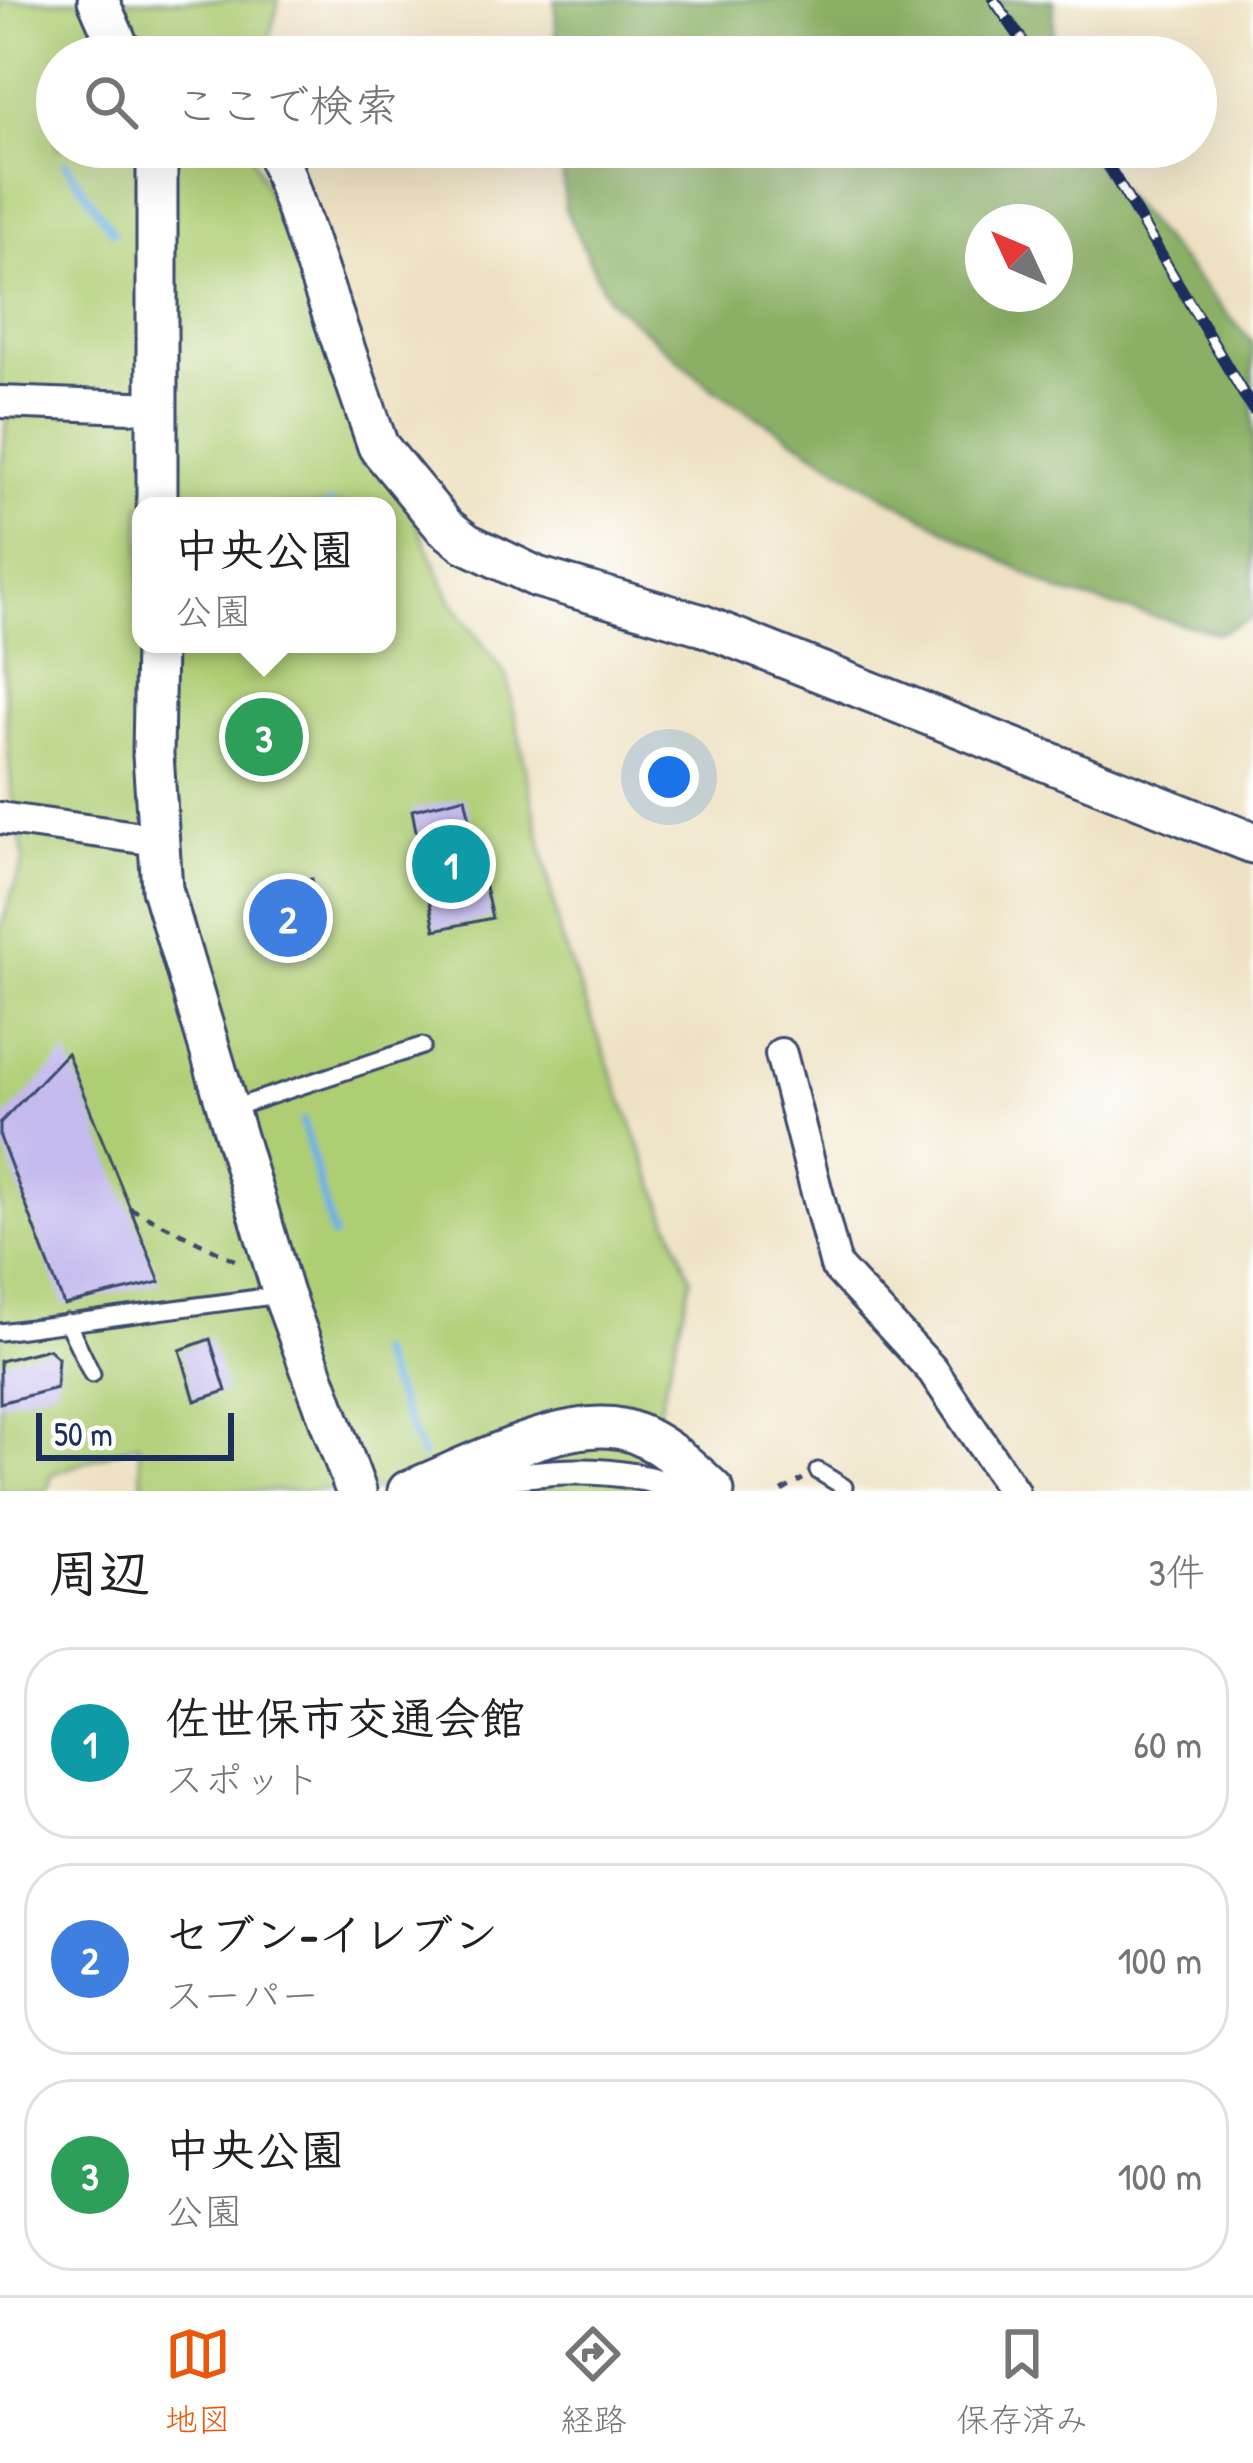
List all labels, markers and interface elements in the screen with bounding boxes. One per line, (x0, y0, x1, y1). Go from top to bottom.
search box (36, 36, 1217, 168)
icon: search (78, 69, 144, 135)
text: ここで検索 (174, 74, 399, 135)
north arrow (965, 204, 1073, 312)
popup (132, 497, 396, 653)
text: 中央公園 (174, 519, 354, 580)
text: 公園 (174, 584, 252, 637)
pin: 3 (225, 692, 303, 782)
your location (639, 747, 699, 807)
pin: 1 (412, 819, 490, 909)
pin: 2 (249, 873, 327, 963)
scale bar (36, 1407, 234, 1460)
text: 50 m (54, 1412, 113, 1456)
text: 周辺 (48, 1538, 150, 1607)
text: 3件 (1149, 1545, 1205, 1598)
text: 佐世保市交通会館 (165, 1687, 525, 1748)
text: 1 (83, 1717, 97, 1770)
text: 60 m (1133, 1717, 1202, 1770)
text: スポット (165, 1752, 321, 1805)
text: セブン-イレブン (165, 1903, 498, 1964)
text: 2 (81, 1933, 99, 1986)
text: 100 m (1117, 1933, 1202, 1986)
text: スーパー (165, 1968, 319, 2021)
text: 中央公園 (165, 2119, 345, 2180)
text: 3 (81, 2149, 99, 2202)
text: 100 m (1117, 2149, 1202, 2202)
text: 公園 (165, 2184, 243, 2237)
tab: 地図 (165, 2321, 231, 2441)
tab: 経路 (560, 2321, 626, 2441)
tab: 保存済み (956, 2321, 1088, 2441)

